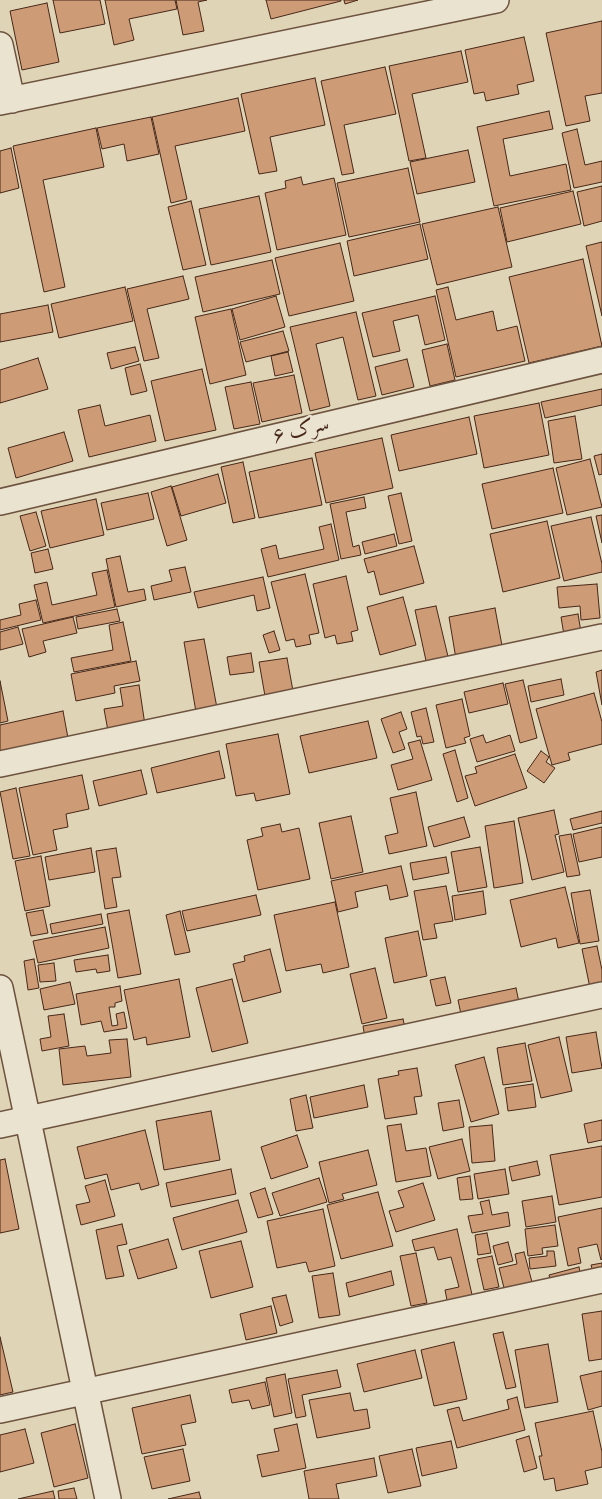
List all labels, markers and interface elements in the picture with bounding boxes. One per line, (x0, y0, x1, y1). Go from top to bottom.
street label: سرک ۶ (270, 412, 332, 450)

